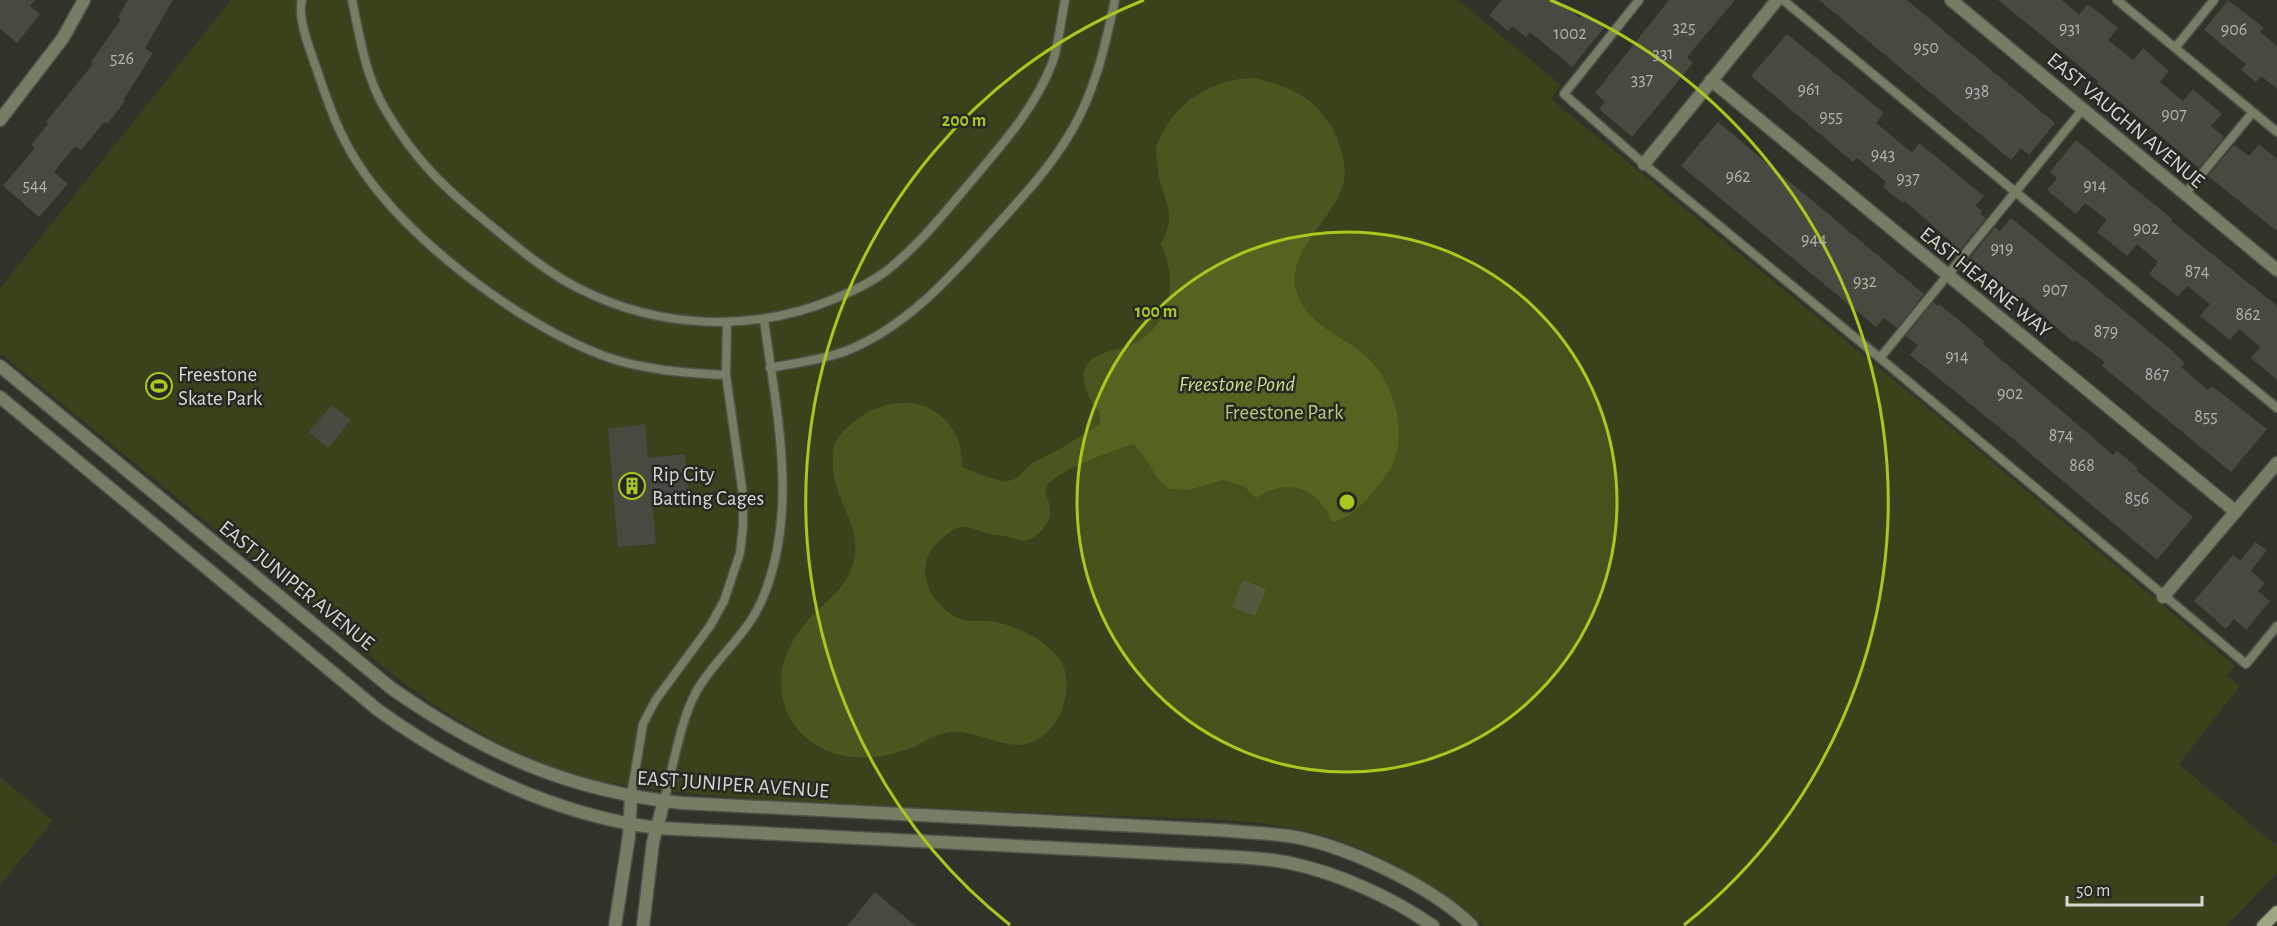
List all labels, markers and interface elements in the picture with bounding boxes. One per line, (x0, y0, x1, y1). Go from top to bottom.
house number: 325 (1672, 19, 1696, 37)
house number: 931 (2059, 20, 2081, 38)
house number: 906 (2221, 21, 2247, 39)
house number: 1002 (1553, 25, 1587, 43)
house number: 950 (1913, 39, 1939, 57)
house number: 331 (1652, 45, 1674, 63)
street label: EAST VAUGHN AVENUE (2043, 49, 2208, 192)
house number: 526 (110, 50, 134, 68)
house number: 337 (1631, 71, 1653, 89)
house number: 961 (1797, 81, 1821, 99)
house number: 938 (1965, 83, 1989, 101)
house number: 907 (2161, 106, 2187, 124)
house number: 955 (1819, 108, 1843, 126)
text: 200 m (942, 112, 986, 130)
house number: 943 (1871, 146, 1895, 164)
house number: 962 (1725, 168, 1751, 186)
house number: 937 (1896, 170, 1920, 188)
house number: 544 (23, 177, 48, 195)
house number: 914 (2083, 177, 2107, 195)
house number: 902 (2133, 220, 2159, 238)
street label: EAST HEARNE WAY (1916, 223, 2055, 342)
house number: 944 (1801, 231, 1827, 249)
house number: 919 (1990, 240, 2014, 258)
house number: 874 (2185, 263, 2210, 281)
house number: 932 (1853, 273, 1877, 291)
house number: 907 (2042, 281, 2068, 299)
text: 100 m (1135, 303, 1177, 321)
house number: 862 (2235, 306, 2261, 324)
house number: 879 (2094, 323, 2118, 341)
house number: 914 (1945, 348, 1969, 366)
place label: Freestone Skate Park (178, 364, 263, 409)
house number: 867 (2145, 366, 2169, 384)
sports icon: Freestone Skate Park (144, 371, 174, 401)
water label: Freestone Pond (1179, 373, 1295, 395)
house number: 902 (1997, 385, 2023, 403)
park label: Freestone Park (1225, 402, 1344, 423)
house number: 855 (2194, 408, 2218, 426)
house number: 874 (2049, 427, 2074, 445)
house number: 868 (2069, 457, 2095, 475)
place label: Rip City Batting Cages (652, 464, 764, 509)
building icon: Rip City Batting Cages (617, 471, 647, 501)
house number: 856 (2125, 490, 2149, 508)
centre of rings (1337, 492, 1357, 512)
street label: EAST JUNIPER AVENUE (215, 517, 378, 654)
street label: EAST JUNIPER AVENUE (636, 767, 830, 802)
scale bar (2067, 869, 2202, 907)
text: 50 m (2076, 882, 2110, 900)

